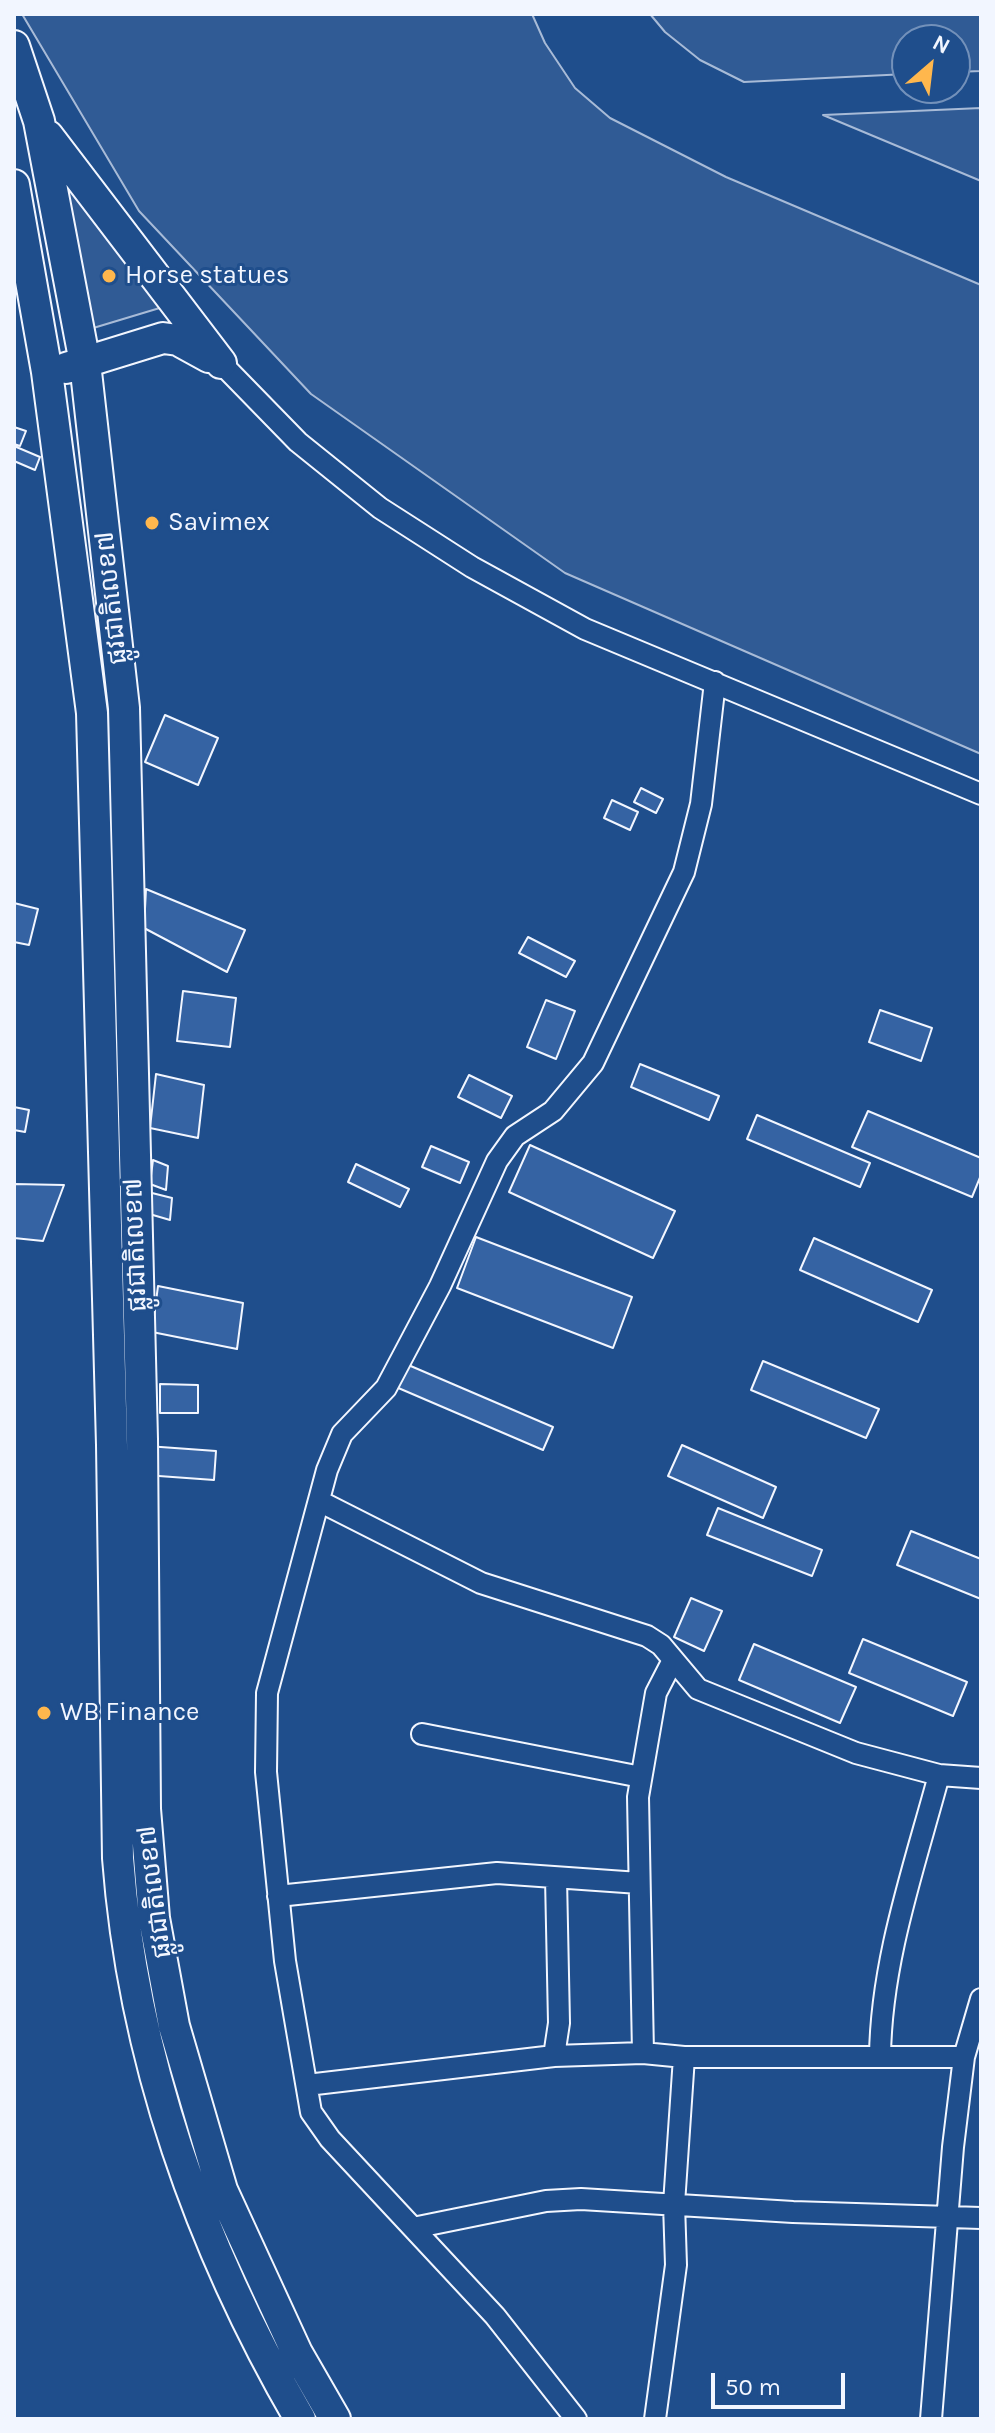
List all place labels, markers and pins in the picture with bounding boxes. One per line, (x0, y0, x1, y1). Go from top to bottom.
place label: Horse statues (125, 260, 289, 292)
marker: Horse statues (100, 267, 118, 285)
place label: Savimex (168, 507, 270, 539)
marker: Savimex (143, 514, 161, 532)
place label: WB Finance (60, 1697, 199, 1729)
marker: WB Finance (35, 1704, 53, 1722)

